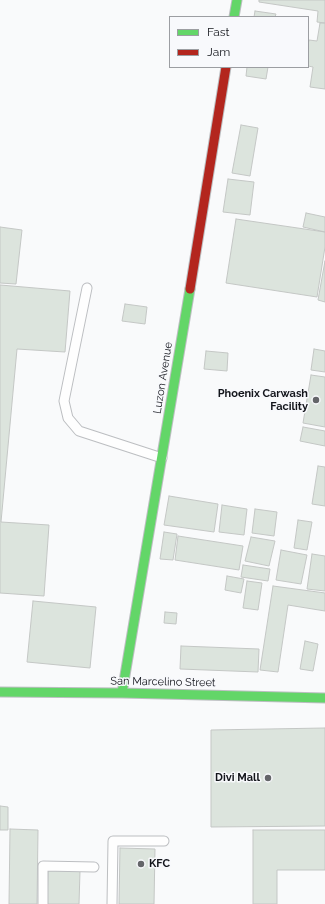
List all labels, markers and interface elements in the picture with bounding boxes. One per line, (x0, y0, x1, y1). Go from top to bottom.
legend (169, 16, 309, 68)
text: Fast (207, 25, 230, 39)
text: Jam (207, 45, 230, 59)
street label: Luzon Avenue (151, 341, 175, 415)
place label: Phoenix Carwash Facility (218, 387, 308, 413)
marker: Phoenix Carwash Facility (311, 395, 321, 405)
street label: San Marcelino Street (110, 674, 216, 690)
place label: Divi Mall (215, 771, 260, 785)
marker: Divi Mall (263, 773, 273, 783)
place label: KFC (149, 857, 170, 871)
marker: KFC (136, 859, 146, 869)

